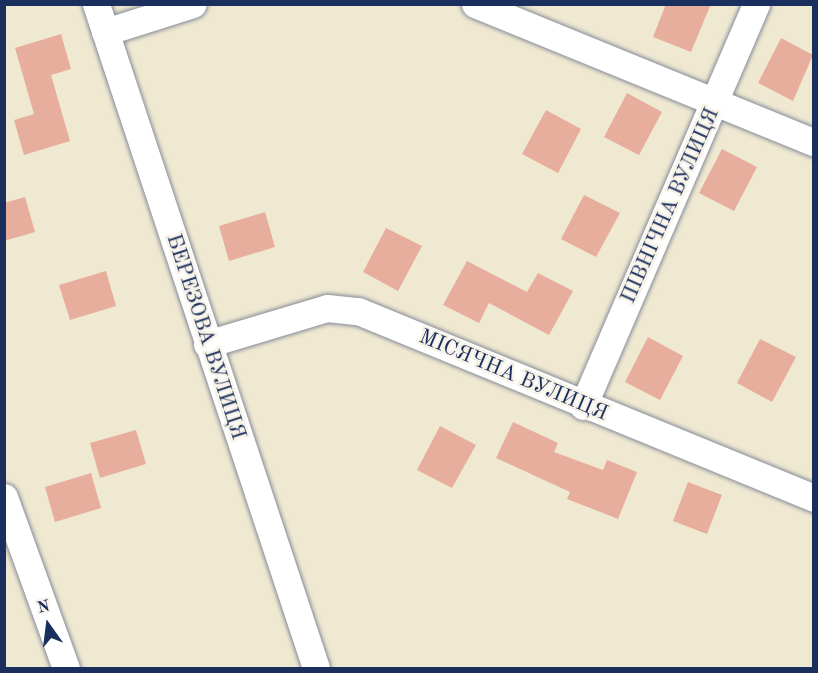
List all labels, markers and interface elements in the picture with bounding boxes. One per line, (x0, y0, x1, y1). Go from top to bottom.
street label: ПІВНІЧНА ВУЛИЦЯ (617, 104, 725, 308)
street label: БЕРЕЗОВА ВУЛИЦЯ (160, 231, 250, 443)
street label: МІСЯЧНА ВУЛИЦЯ (415, 325, 611, 427)
north arrow (18, 595, 78, 655)
text: N (36, 598, 52, 617)

